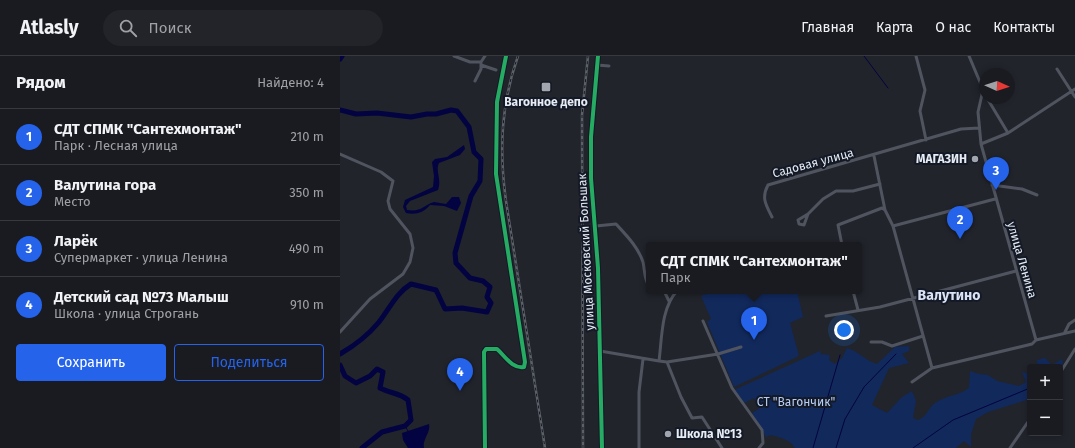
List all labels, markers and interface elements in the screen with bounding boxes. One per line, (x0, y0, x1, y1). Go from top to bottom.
search box (103, 10, 383, 46)
text: Atlasly (20, 16, 79, 39)
icon: search (117, 17, 139, 39)
text: Поиск (149, 19, 191, 37)
text: Главная (801, 19, 854, 36)
text: Карта (876, 19, 913, 36)
text: О нас (935, 19, 971, 36)
text: Контакты (993, 19, 1055, 36)
north arrow (979, 68, 1015, 104)
text: Рядом (16, 72, 66, 93)
text: Найдено: 4 (257, 75, 324, 90)
marker: Вагонное депо (540, 81, 552, 93)
place label: Вагонное депо (504, 95, 588, 109)
text: СДТ СПМК "Сантехмонтаж" (54, 120, 242, 138)
text: 1 (26, 129, 32, 144)
text: 210 m (290, 129, 324, 144)
text: Парк · Лесная улица (54, 138, 178, 153)
street label: Садовая улица (771, 145, 855, 181)
place label: МАГАЗИН (916, 152, 967, 166)
marker: МАГАЗИН (970, 154, 980, 164)
pin: 3 (983, 157, 1009, 190)
street label: улица Московский Большак (575, 172, 597, 331)
text: Валутина гора (54, 176, 156, 194)
text: 2 (26, 185, 32, 200)
text: 350 m (289, 185, 324, 200)
text: Место (54, 194, 91, 209)
pin: 2 (947, 206, 973, 239)
street label: улица Ленина (1004, 220, 1040, 300)
text: Ларёк (54, 232, 98, 250)
text: 3 (26, 241, 32, 256)
text: 490 m (289, 241, 324, 256)
popup (646, 242, 862, 294)
text: Супермаркет · улица Ленина (54, 250, 228, 265)
text: СДТ СПМК "Сантехмонтаж" (660, 252, 848, 270)
text: Парк (660, 270, 691, 285)
district label: Валутино (918, 287, 980, 304)
text: Детский сад №73 Малыш (54, 288, 229, 306)
text: 4 (25, 297, 33, 312)
text: 910 m (290, 297, 324, 312)
text: Школа · улица Строгань (54, 306, 199, 321)
pin: 1 (741, 307, 767, 340)
your location (834, 320, 854, 340)
button: Сохранить (16, 344, 166, 381)
button: Поделиться (174, 344, 324, 381)
pin: 4 (447, 358, 473, 391)
map controls (1027, 364, 1063, 436)
button: + (1027, 364, 1063, 400)
park label: СТ "Вагончик" (757, 395, 835, 409)
button: − (1027, 400, 1063, 436)
place label: Школа №13 (676, 427, 742, 441)
marker: Школа №13 (663, 429, 673, 439)

